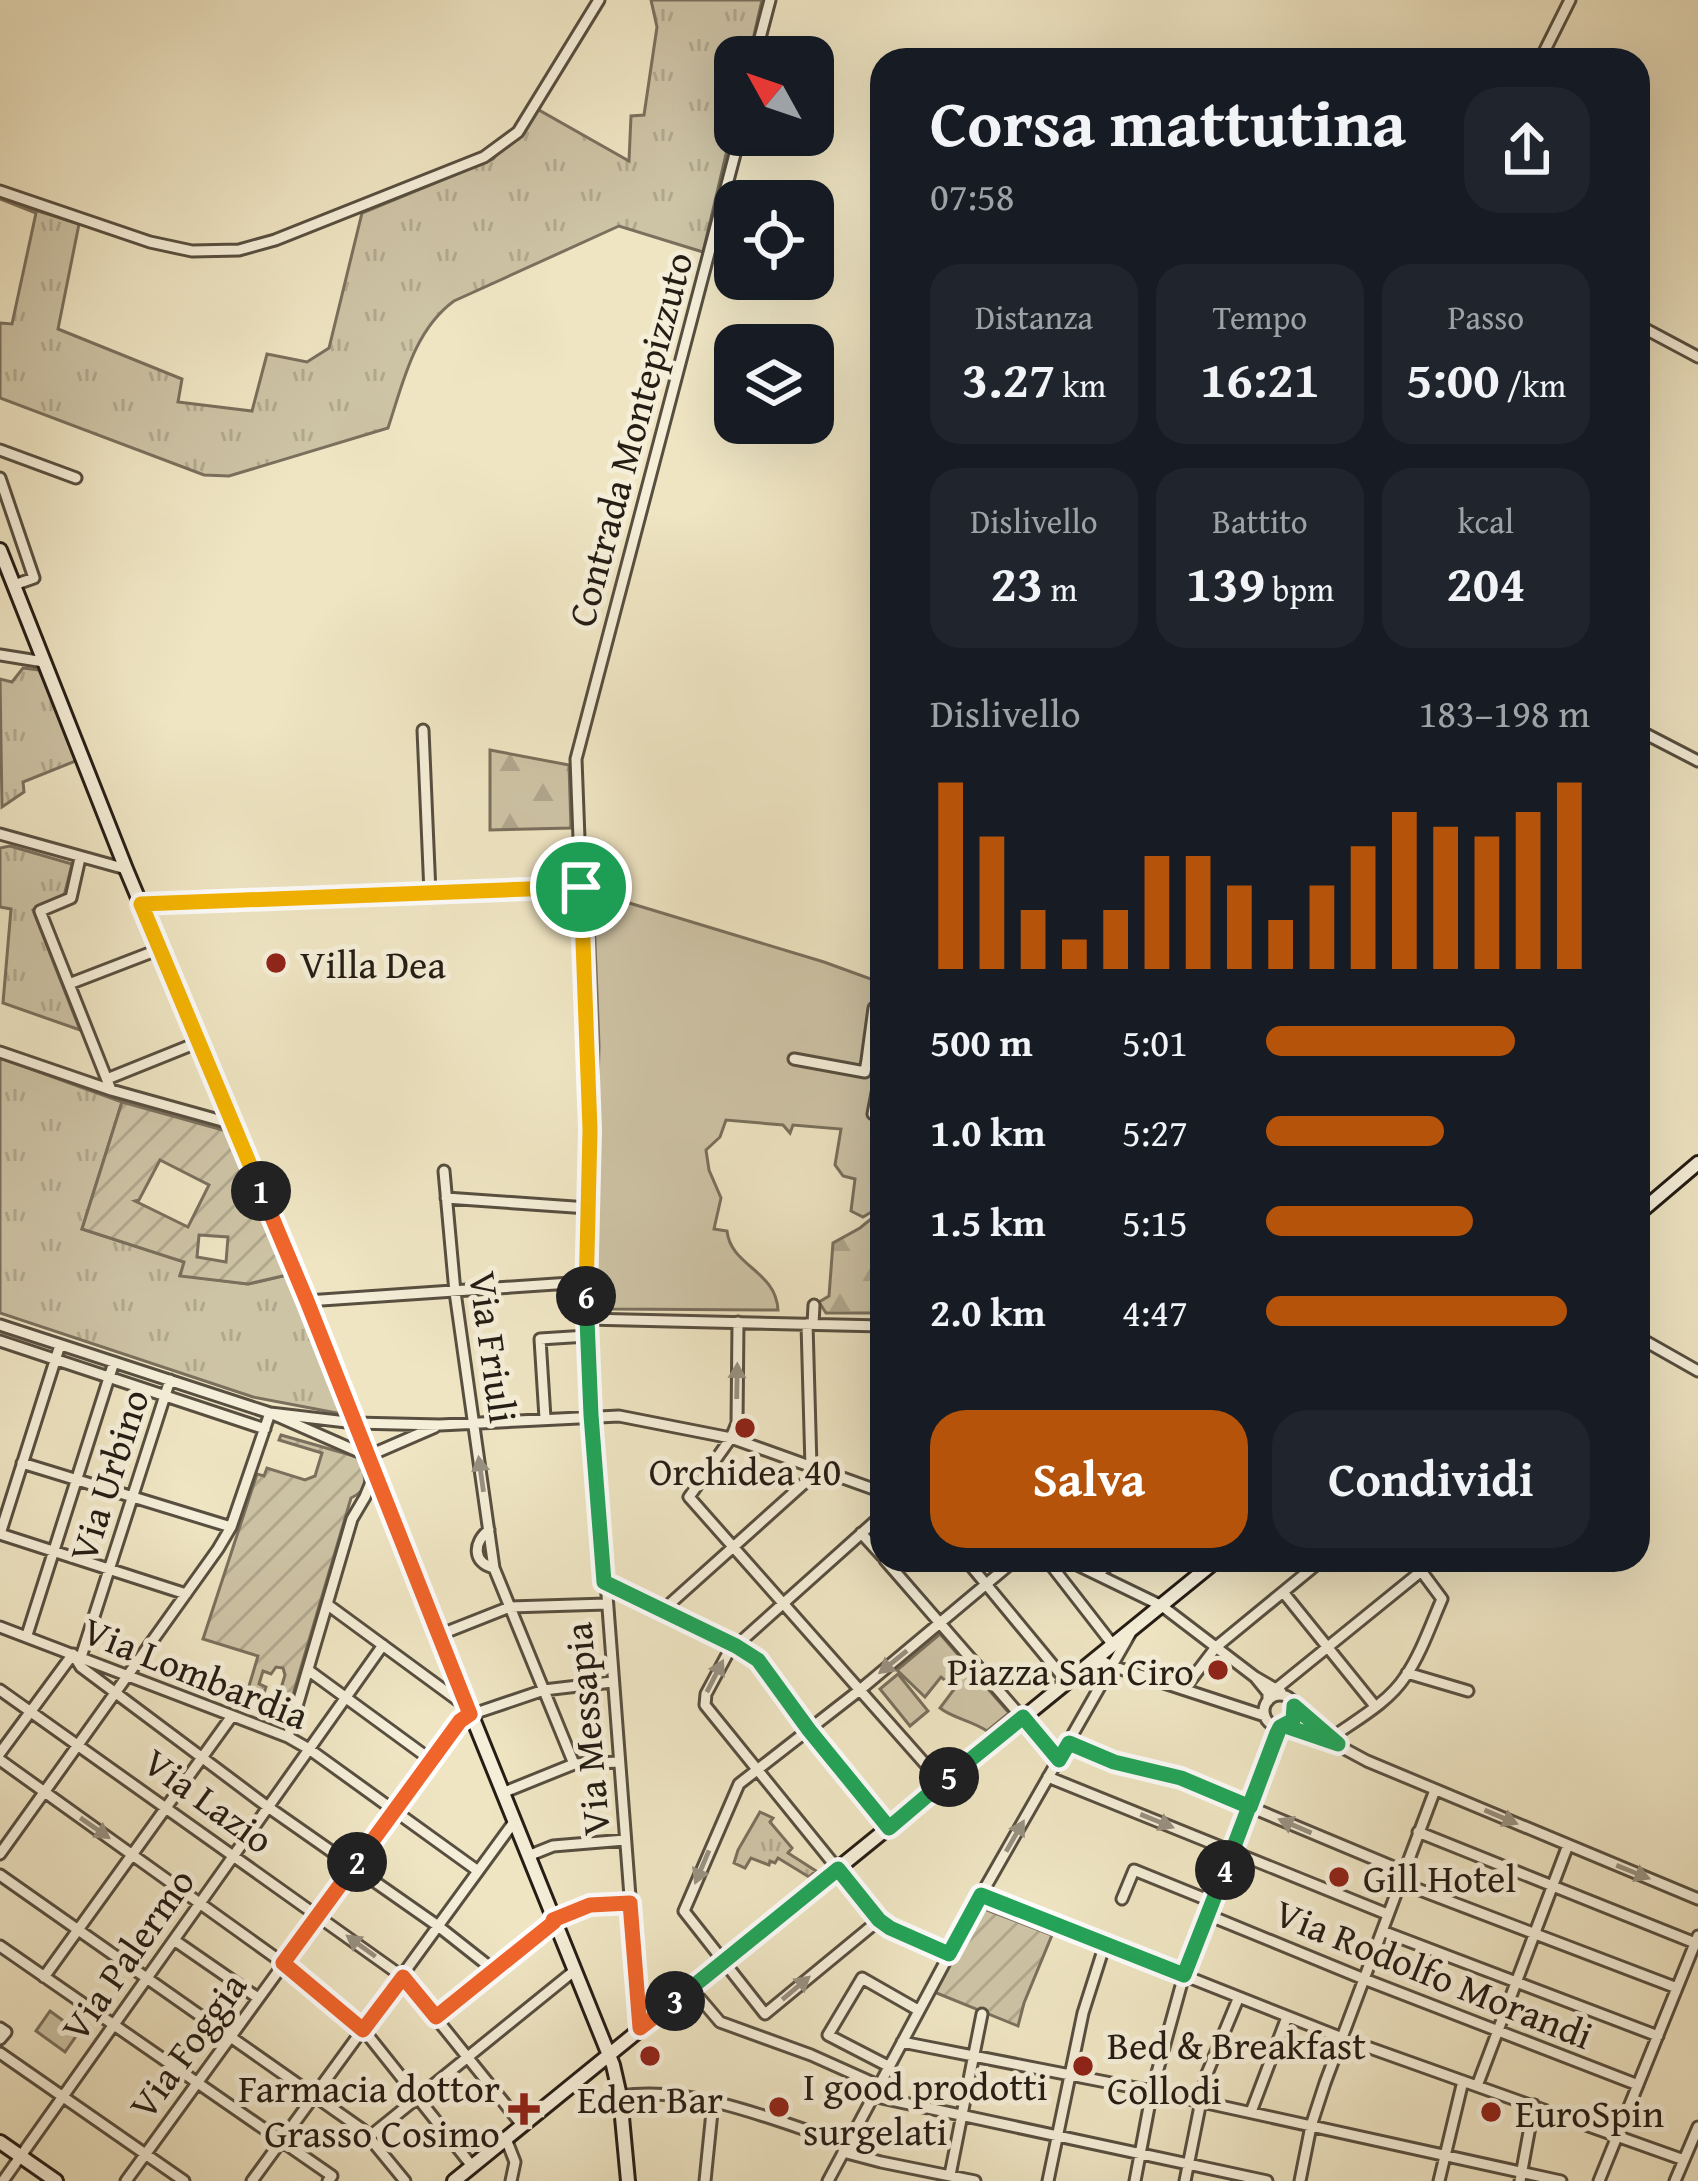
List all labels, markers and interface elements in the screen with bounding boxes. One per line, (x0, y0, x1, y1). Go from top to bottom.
north arrow (714, 36, 834, 156)
map controls (714, 36, 834, 444)
text: Corsa mattutina (930, 73, 1406, 170)
button: share (1464, 87, 1590, 213)
text: 07:58 (930, 167, 1015, 224)
button: locate (714, 180, 834, 300)
street label: Contrada Montepizzuto (552, 245, 706, 633)
text: Distanza (975, 293, 1093, 341)
text: Tempo (1213, 293, 1307, 341)
text: Passo (1448, 293, 1524, 341)
button: layers (714, 324, 834, 444)
text: 3.27 (962, 341, 1055, 416)
text: 16:21 (1200, 341, 1320, 416)
text: 5:00 (1406, 341, 1500, 416)
text: km (1055, 361, 1106, 409)
text: /km (1500, 361, 1566, 409)
text: Dislivello (970, 497, 1098, 545)
text: Battito (1212, 497, 1308, 545)
text: kcal (1458, 497, 1514, 545)
text: 23 (990, 545, 1043, 620)
text: 139 (1186, 545, 1265, 620)
text: 204 (1446, 545, 1526, 620)
text: m (1043, 565, 1078, 613)
text: bpm (1265, 565, 1334, 613)
text: Dislivello (930, 684, 1081, 741)
text: 183–198 m (1418, 684, 1590, 741)
pin (530, 836, 632, 938)
icon: arrive (548, 854, 614, 920)
place label: Villa Dea (300, 935, 446, 992)
marker: Villa Dea (263, 950, 289, 976)
text: 500 m (930, 1013, 1033, 1070)
text: 5:01 (1122, 1013, 1188, 1070)
text: 1.0 km (930, 1103, 1046, 1160)
text: 5:27 (1122, 1103, 1188, 1160)
pin: 1 (231, 1161, 291, 1221)
text: 1 (252, 1167, 270, 1215)
text: 1.5 km (930, 1193, 1046, 1250)
text: 5:15 (1122, 1193, 1188, 1250)
pin: 6 (556, 1266, 616, 1326)
street label: Via Friuli (455, 1267, 533, 1427)
text: 6 (577, 1272, 595, 1320)
text: 2.0 km (930, 1283, 1046, 1340)
text: 4:47 (1122, 1283, 1188, 1340)
one-way arrow (727, 1361, 747, 1399)
street label: Via Urbino (53, 1381, 163, 1569)
button: Salva (930, 1410, 1248, 1548)
button: Condividi (1272, 1410, 1590, 1548)
marker: Orchidea 40 (732, 1415, 758, 1441)
place label: Orchidea 40 (649, 1442, 841, 1499)
one-way arrow (471, 1455, 490, 1492)
street label: Via Lombardia (75, 1601, 318, 1743)
street label: Via Messapia (548, 1620, 624, 1838)
place label: Piazza San Ciro (947, 1642, 1194, 1699)
one-way arrow (878, 1649, 909, 1674)
marker: Piazza San Ciro (1205, 1657, 1231, 1683)
one-way arrow (704, 1658, 725, 1693)
street label: Via Lazio (132, 1733, 286, 1867)
pin: 5 (919, 1747, 979, 1807)
text: 5 (940, 1753, 958, 1801)
one-way arrow (1484, 1808, 1520, 1827)
one-way arrow (1139, 1812, 1175, 1831)
one-way arrow (1278, 1815, 1313, 1835)
one-way arrow (79, 1816, 111, 1839)
one-way arrow (1004, 1818, 1025, 1853)
pin: 2 (327, 1832, 387, 1892)
text: 2 (348, 1838, 366, 1886)
pin: 4 (1195, 1840, 1255, 1900)
text: 4 (1216, 1846, 1234, 1894)
one-way arrow (692, 1849, 711, 1885)
place label: Gill Hotel (1363, 1849, 1516, 1906)
street label: Via Palermo (46, 1856, 208, 2052)
one-way arrow (1615, 1863, 1651, 1882)
marker: Gill Hotel (1326, 1864, 1352, 1890)
street label: Via Rodolfo Morandi (1267, 1883, 1601, 2063)
one-way arrow (345, 1934, 376, 1958)
street label: Via Foggia (114, 1959, 260, 2130)
pin: 3 (645, 1971, 705, 2031)
one-way arrow (781, 1976, 812, 2001)
text: 3 (666, 1977, 684, 2025)
place label: Bed & Breakfast Collodi (1107, 2016, 1366, 2118)
marker: Eden Bar (637, 2043, 663, 2069)
marker: Bed & Breakfast Collodi (1070, 2053, 1096, 2079)
place label: I good prodotti surgelati (803, 2057, 1048, 2159)
place label: Farmacia dottor Grasso Cosimo (238, 2059, 500, 2161)
place label: Eden Bar (577, 2070, 723, 2127)
place label: EuroSpin (1515, 2084, 1664, 2141)
marker: I good prodotti surgelati (766, 2094, 792, 2120)
marker: Farmacia dottor Grasso Cosimo (511, 2096, 537, 2122)
marker: EuroSpin (1478, 2099, 1504, 2125)

